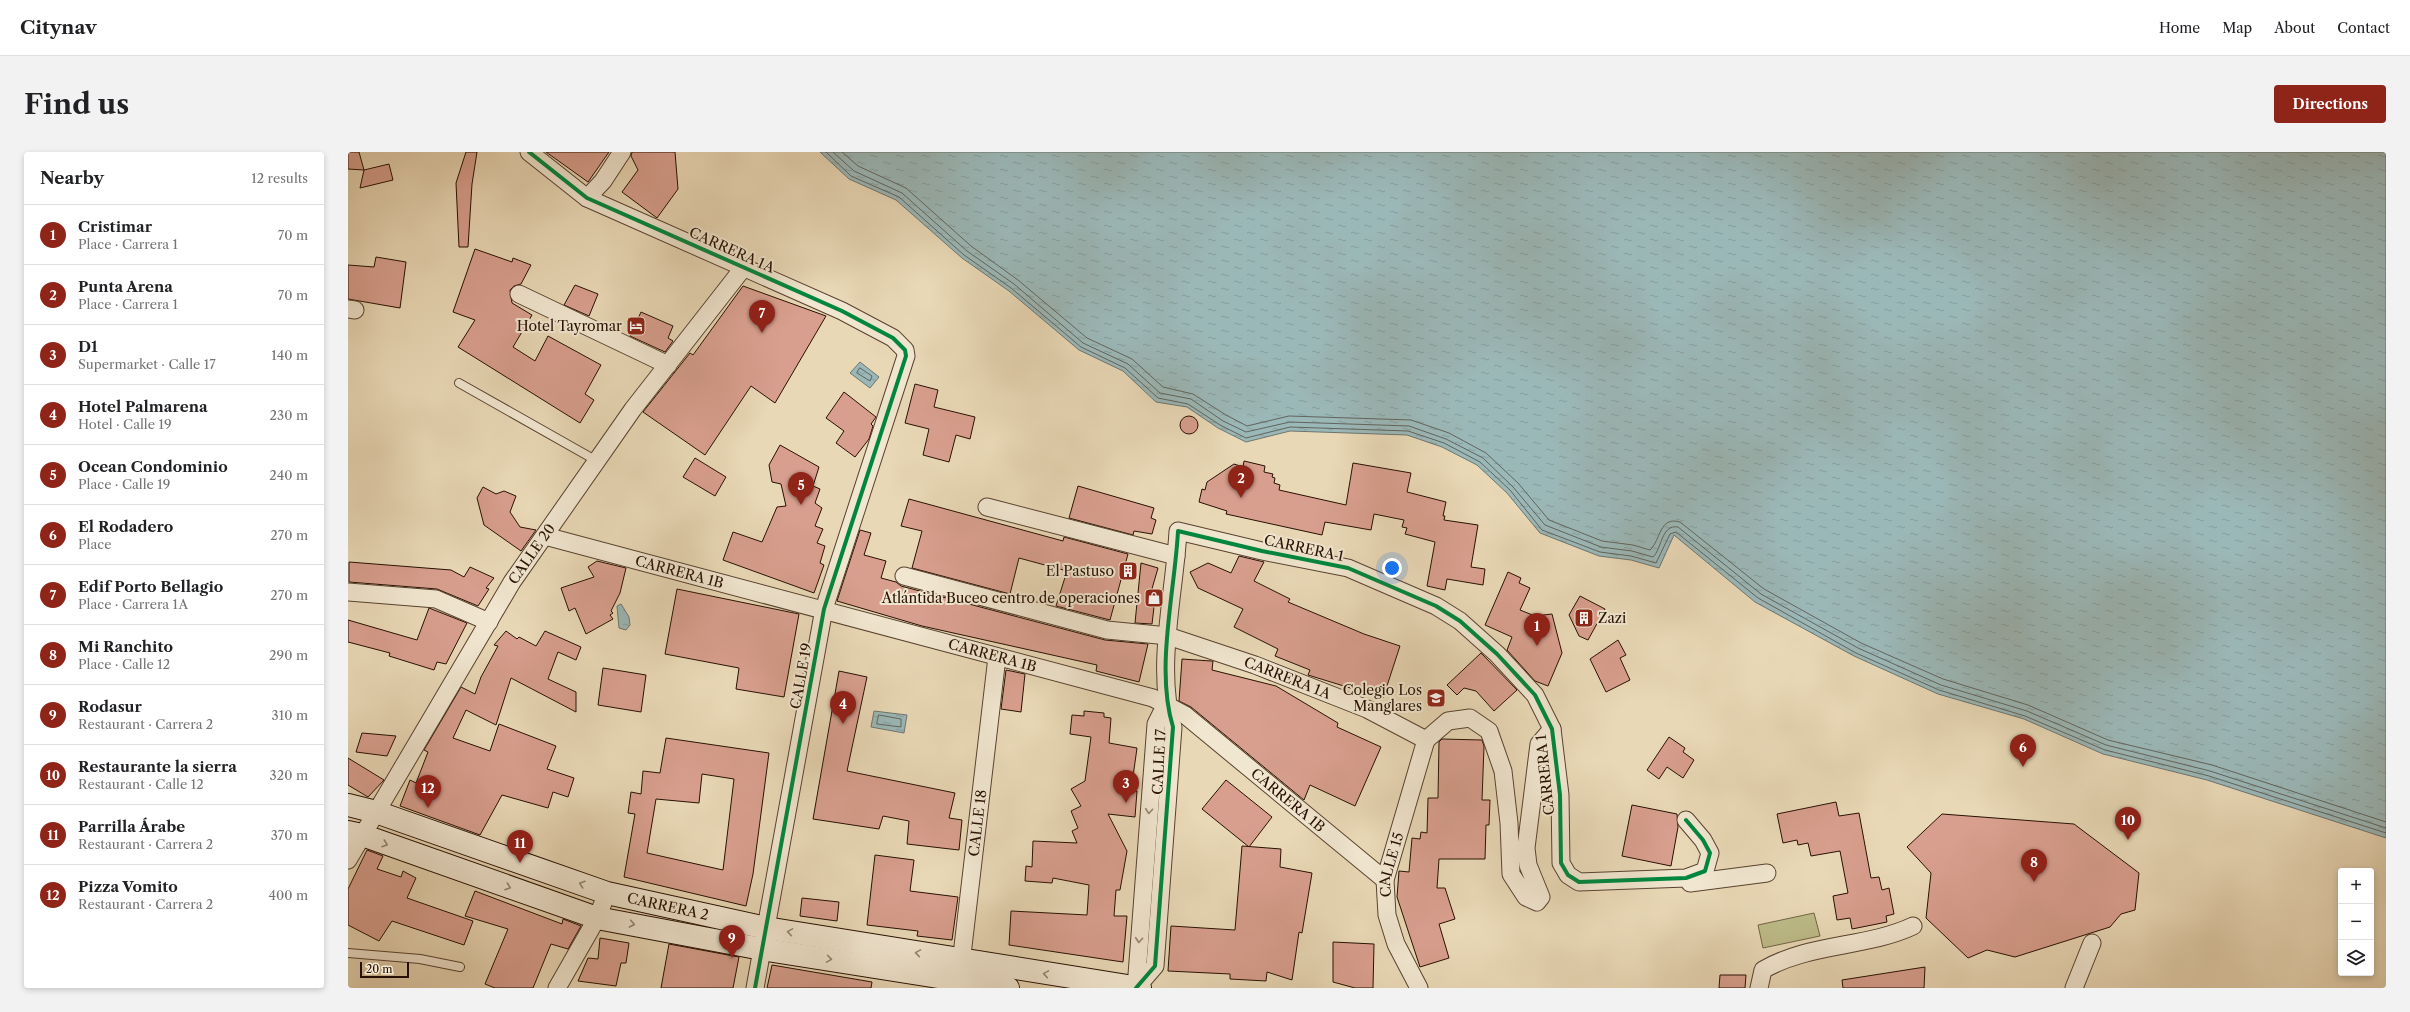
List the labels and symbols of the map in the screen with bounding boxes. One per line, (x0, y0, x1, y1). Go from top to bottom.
street label: CARRERA 1A (686, 223, 778, 277)
pin: 7 (749, 300, 775, 333)
hotel icon: Hotel Tayromar (625, 315, 647, 337)
place label: Hotel Tayromar (517, 317, 622, 335)
pin: 2 (1228, 465, 1254, 498)
pin: 5 (788, 472, 814, 505)
street label: CALLE 20 (504, 520, 559, 588)
street label: CARRERA 1 (1263, 531, 1346, 565)
street label: CARRERA 1B (633, 551, 726, 592)
your location (1382, 558, 1402, 578)
building icon: El Pastuso (1117, 560, 1139, 582)
place label: El Pastuso (1046, 562, 1114, 580)
shop icon: Atlántida Buceo centro de operaciones (1143, 587, 1165, 609)
place label: Atlántida Buceo centro de operaciones (881, 589, 1140, 607)
building icon: Zazi (1573, 607, 1595, 629)
place label: Zazi (1598, 609, 1626, 627)
pin: 1 (1524, 613, 1550, 646)
street label: CARRERA 1B (946, 635, 1039, 676)
street label: CALLE 19 (786, 641, 816, 711)
street label: CARRERA 1A (1242, 653, 1334, 703)
place label: Colegio Los Manglares (1343, 681, 1422, 715)
school or university icon: Colegio Los Manglares (1425, 687, 1447, 709)
pin: 4 (830, 691, 856, 724)
street label: CALLE 17 (1148, 729, 1170, 795)
street label: CARRERA 1 (1532, 734, 1558, 816)
pin: 6 (2010, 734, 2036, 767)
street label: CARRERA 1B (1247, 764, 1329, 836)
pin: 3 (1113, 770, 1139, 803)
pin: 12 (415, 775, 441, 808)
street label: CALLE 18 (965, 789, 990, 857)
pin: 10 (2115, 807, 2141, 840)
one-way arrow (1145, 808, 1154, 814)
pin: 11 (507, 830, 533, 863)
street label: CALLE 15 (1376, 830, 1407, 898)
one-way arrow (382, 839, 389, 847)
pin: 8 (2021, 849, 2047, 882)
one-way arrow (578, 880, 585, 888)
one-way arrow (504, 882, 511, 890)
street label: CARRERA 2 (625, 889, 710, 924)
one-way arrow (629, 920, 635, 928)
pin: 9 (719, 925, 745, 958)
one-way arrow (787, 928, 793, 937)
one-way arrow (1134, 937, 1143, 944)
one-way arrow (915, 949, 921, 958)
one-way arrow (826, 954, 832, 963)
scale bar (360, 960, 409, 979)
one-way arrow (1043, 970, 1050, 979)

